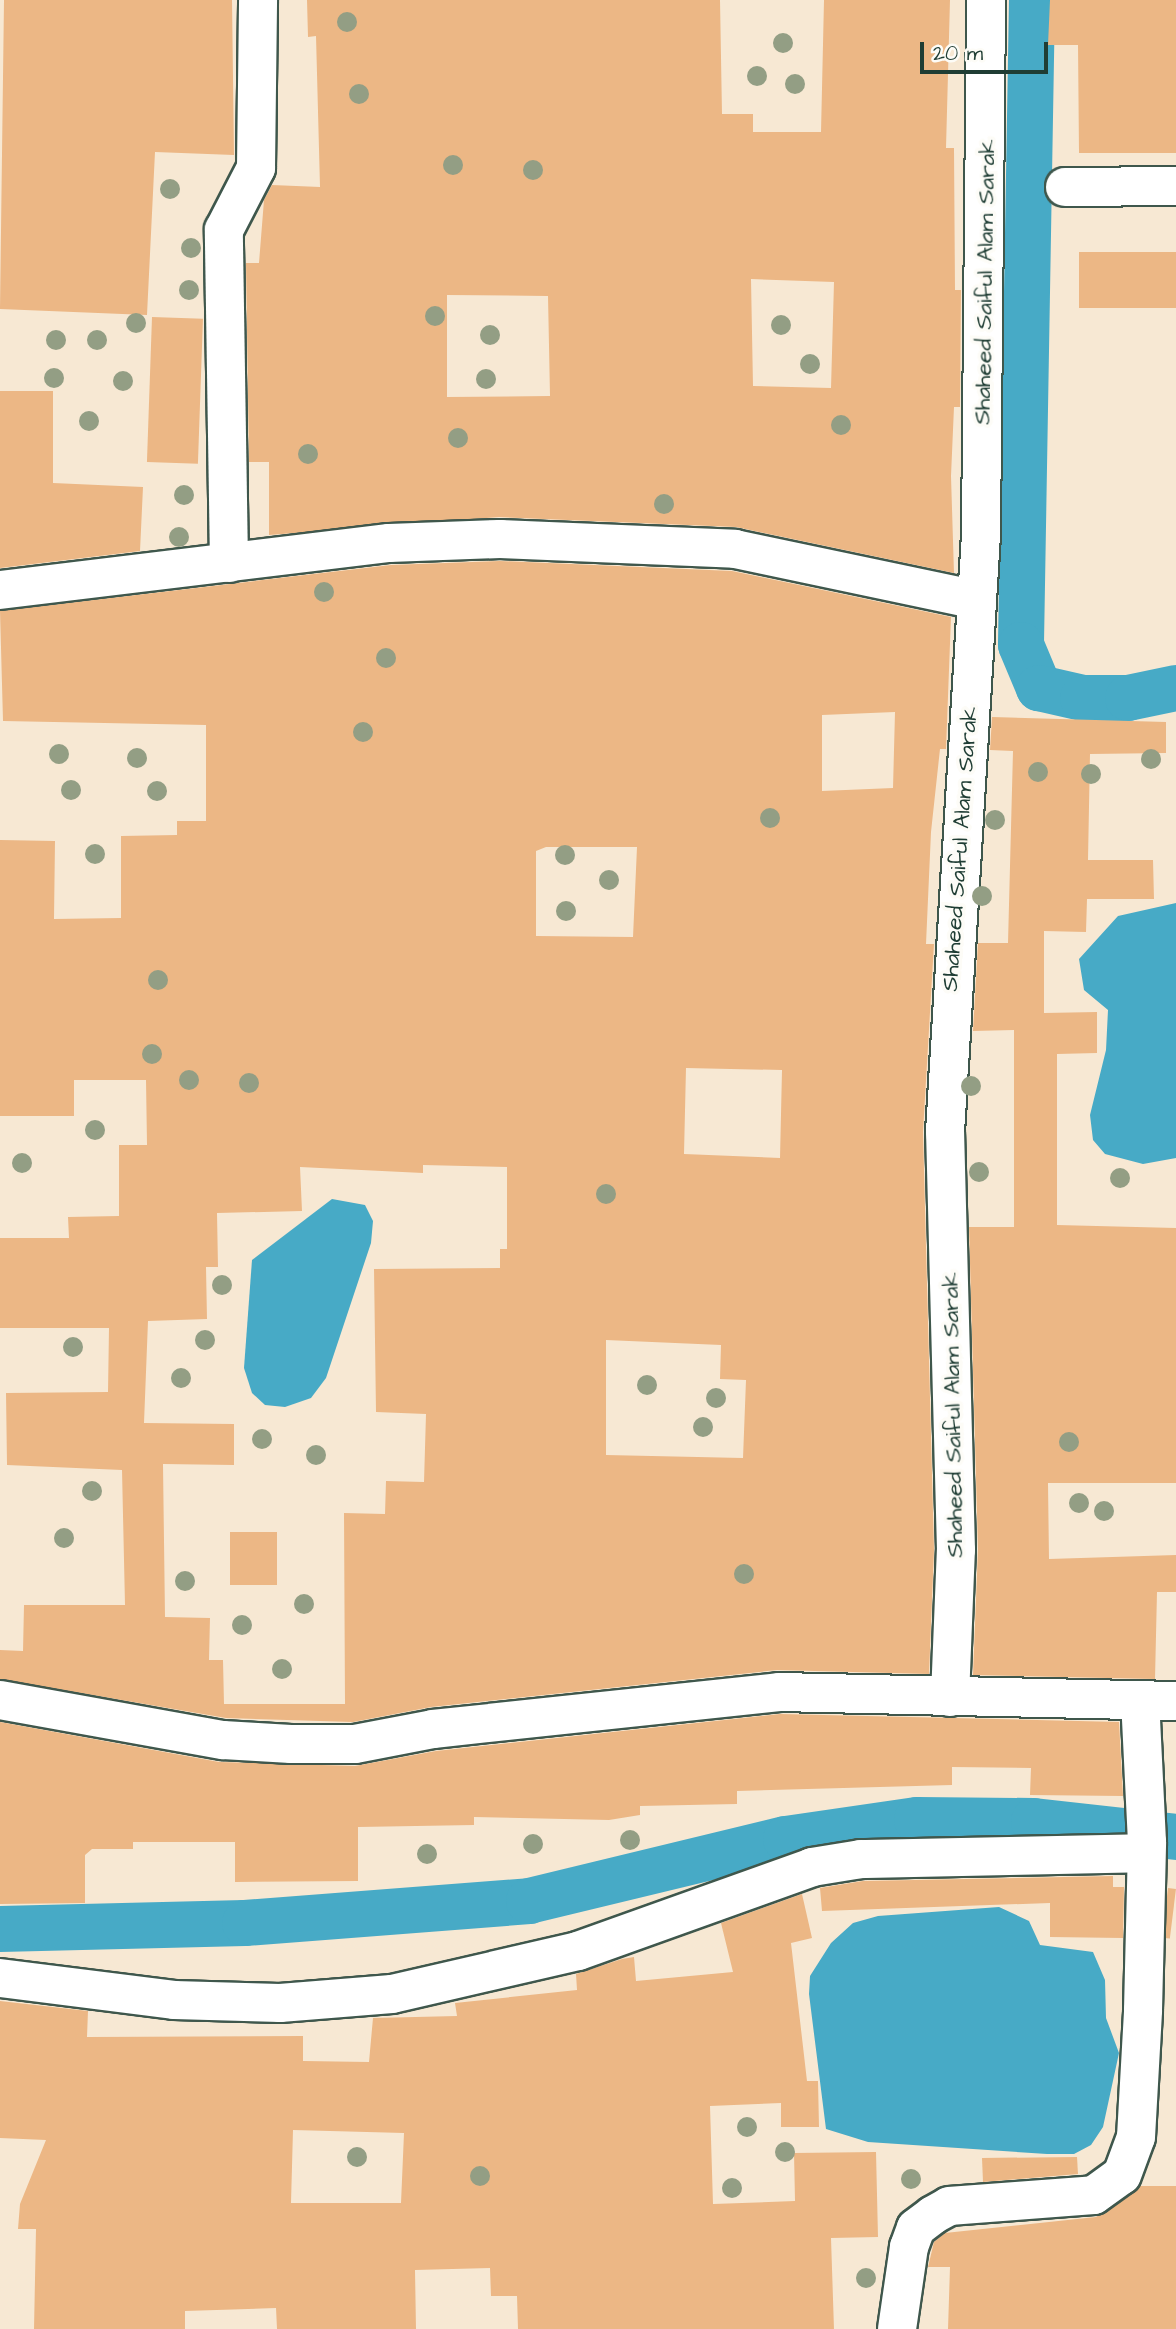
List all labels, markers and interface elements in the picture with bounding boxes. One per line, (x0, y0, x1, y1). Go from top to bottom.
scale bar (924, 28, 1052, 72)
text: 20 m (933, 39, 983, 68)
street label: Shaheed Saiful Alam Sarak (969, 139, 1001, 425)
street label: Shaheed Saiful Alam Sarak (936, 706, 984, 992)
street label: Shaheed Saiful Alam Sarak (937, 1272, 969, 1558)

